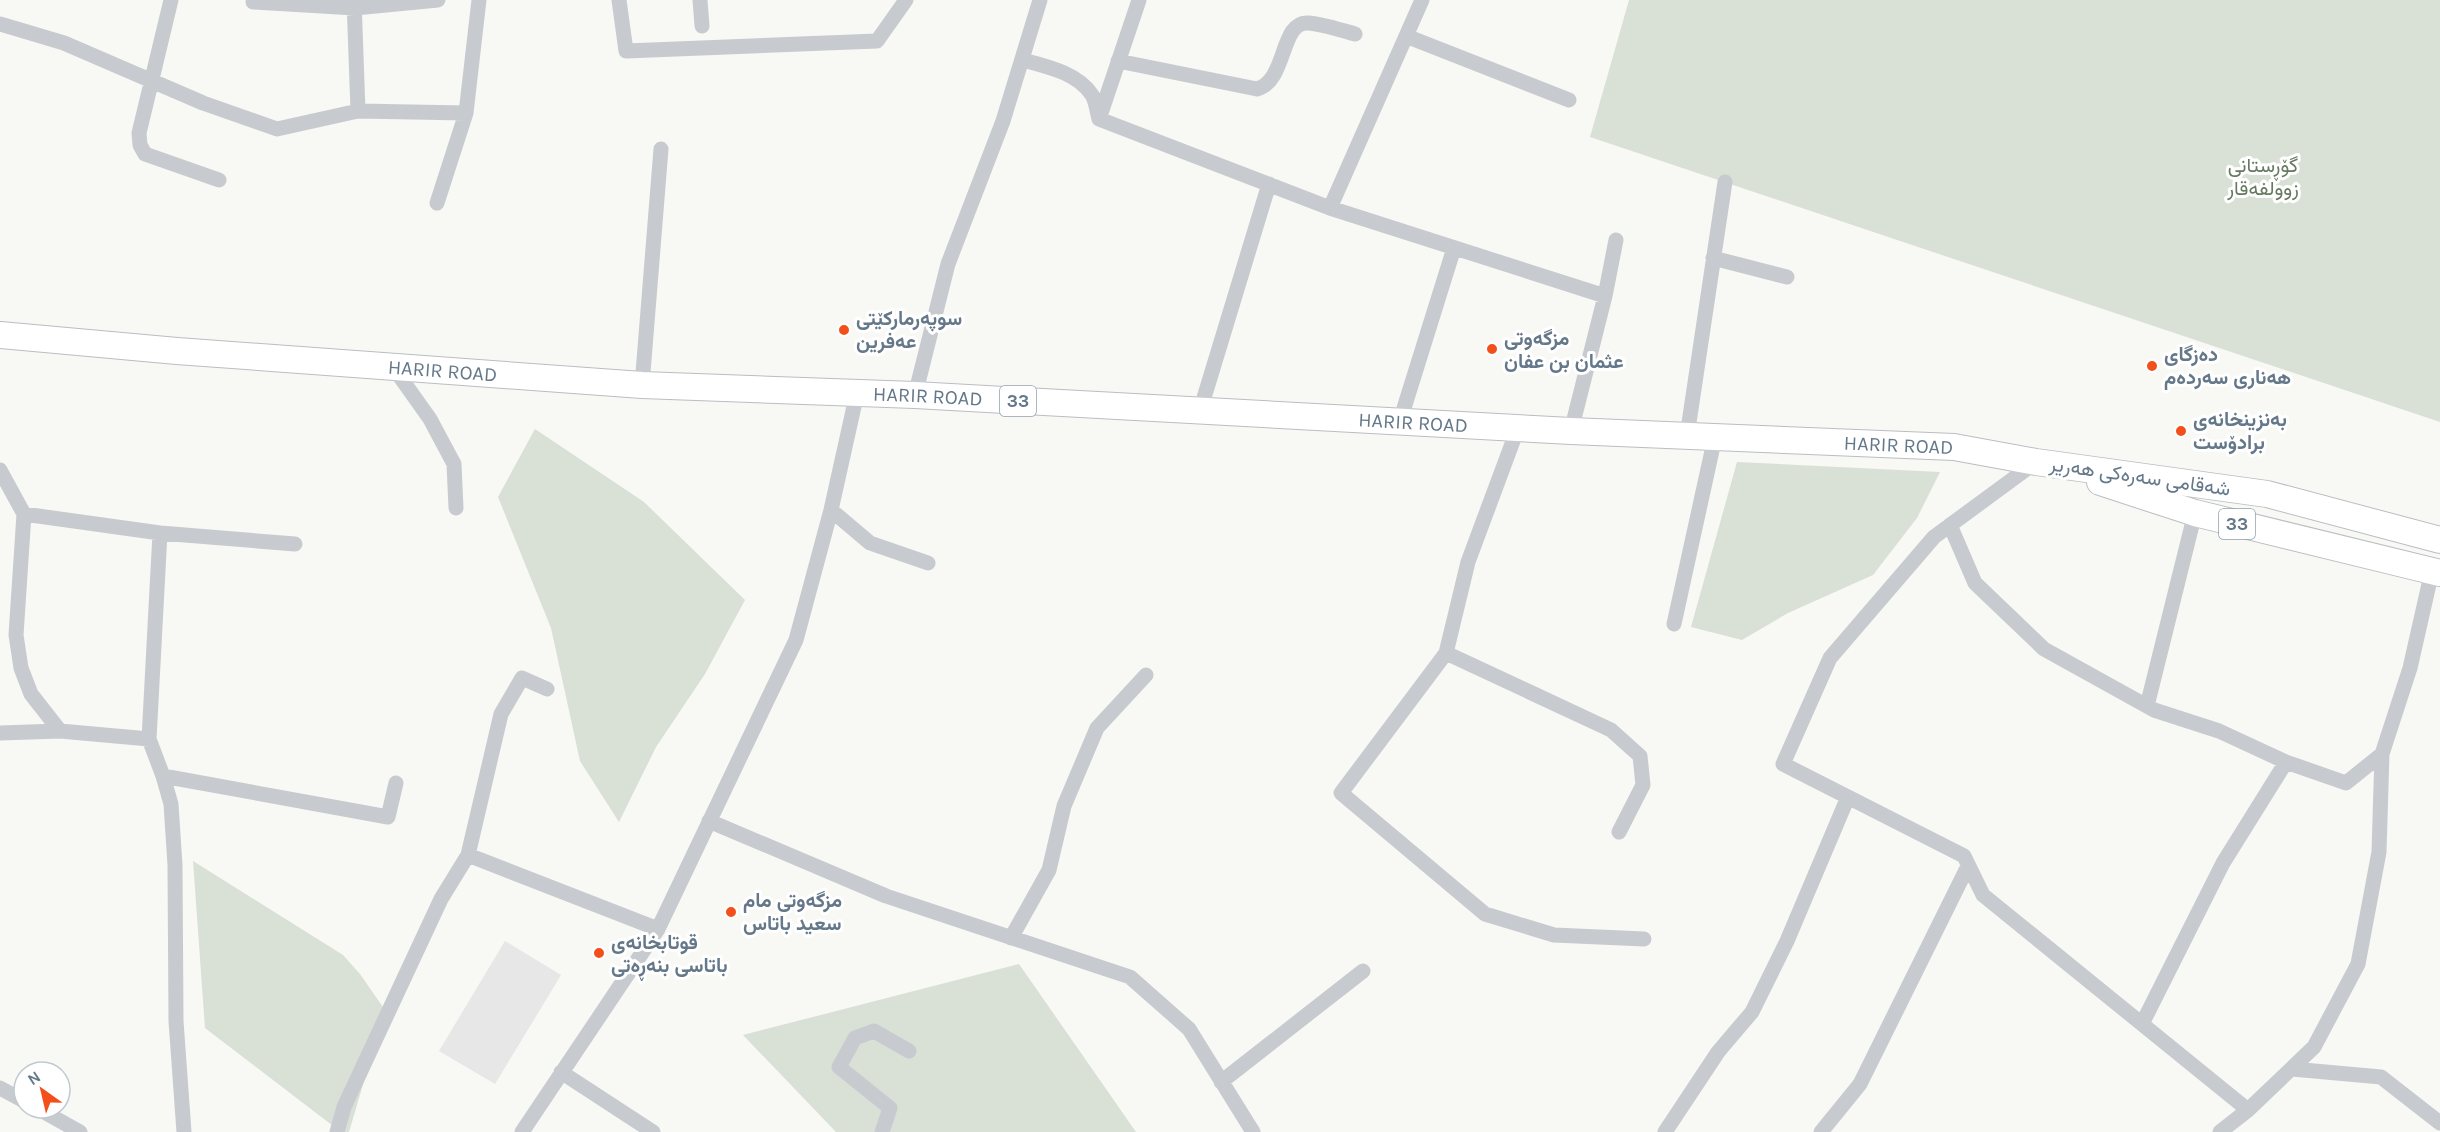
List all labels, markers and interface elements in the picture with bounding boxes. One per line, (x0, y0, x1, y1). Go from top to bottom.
park label: گۆڕستانی زوولفەقار (2226, 154, 2299, 201)
place label: سوپەرمارکێتی عەفرین (856, 307, 962, 354)
marker: سوپەرمارکێتی عەفرین (837, 323, 851, 337)
place label: مزگەوتی عثمان بن عفان (1504, 327, 1624, 373)
marker: مزگەوتی عثمان بن عفان (1485, 342, 1499, 356)
place label: دەزگای هەناری سەردەم (2164, 343, 2291, 390)
street label: HARIR ROAD (387, 355, 498, 386)
marker: دەزگای هەناری سەردەم (2145, 359, 2159, 373)
street label: HARIR ROAD (873, 382, 983, 411)
road number: 33 (1000, 386, 1036, 416)
street label: HARIR ROAD (1358, 408, 1468, 437)
place label: بەنزینخانەی برادۆست (2193, 408, 2287, 455)
marker: بەنزینخانەی برادۆست (2174, 424, 2188, 438)
street label: HARIR ROAD (1843, 431, 1954, 459)
street label: شەقامی سەرەکی هەریر (2047, 452, 2232, 502)
road number: 33 (2219, 509, 2255, 539)
place label: مزگەوتی مام سعید باتاس (743, 889, 842, 935)
marker: مزگەوتی مام سعید باتاس (724, 905, 738, 919)
place label: قوتابخانەی باتاسی بنەڕەتی (611, 931, 727, 981)
marker: قوتابخانەی باتاسی بنەڕەتی (592, 946, 606, 960)
north arrow (12, 1060, 72, 1120)
text: N (24, 1067, 44, 1089)

